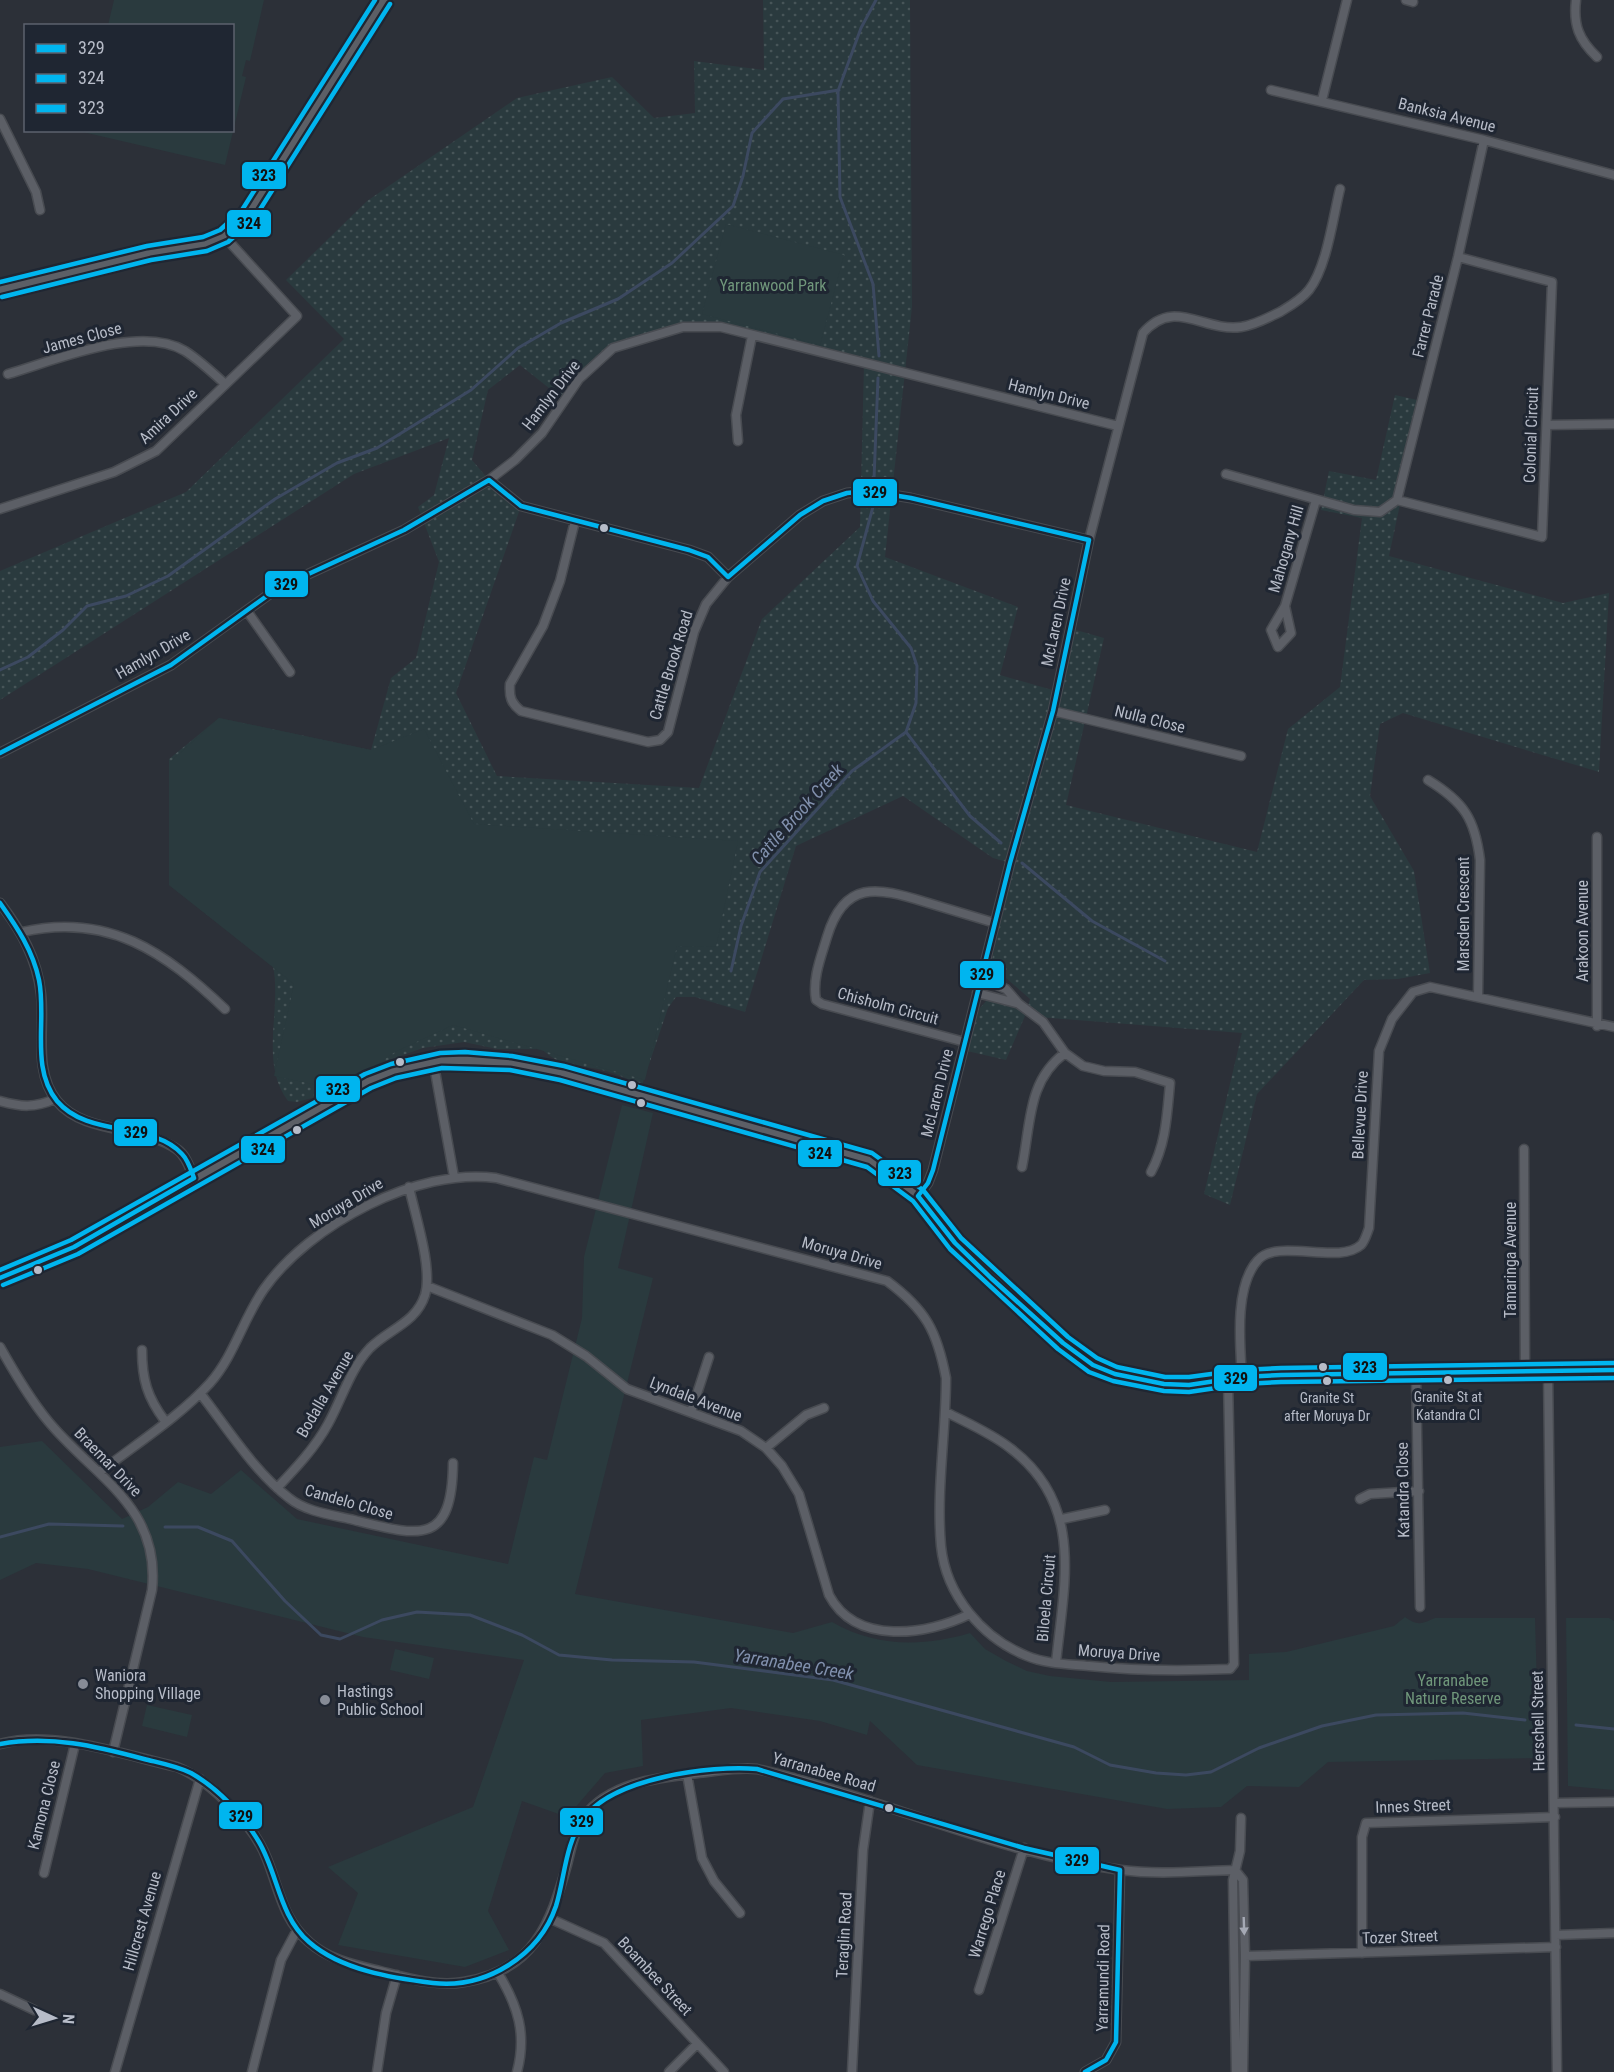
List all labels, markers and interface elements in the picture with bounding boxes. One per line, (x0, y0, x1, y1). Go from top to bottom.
legend (24, 24, 234, 132)
text: 329 (78, 37, 105, 58)
text: 324 (78, 67, 105, 88)
street label: Banksia Avenue (1396, 94, 1498, 136)
text: 323 (78, 97, 105, 118)
line badge: 323 (241, 161, 287, 190)
text: 323 (252, 166, 276, 185)
line badge: 324 (226, 209, 272, 238)
text: 324 (237, 214, 261, 233)
street label: Farrer Parade (1409, 273, 1447, 359)
park label: Yarranwood Park (720, 276, 827, 295)
street label: James Close (40, 318, 124, 358)
street label: Hamlyn Drive (518, 356, 584, 434)
street label: Hamlyn Drive (1006, 375, 1092, 413)
street label: Amira Drive (135, 384, 201, 448)
street label: Colonial Circuit (1520, 386, 1542, 483)
line badge: 329 (852, 478, 898, 507)
text: 329 (863, 483, 887, 502)
street label: Mahogany Hill (1264, 503, 1308, 595)
unlabelled marker (598, 522, 610, 534)
line badge: 329 (264, 570, 309, 598)
text: 329 (274, 575, 298, 594)
street label: McLaren Drive (1037, 576, 1075, 668)
street label: Cattle Brook Road (645, 608, 697, 722)
street label: Hamlyn Drive (112, 625, 194, 683)
street label: Nulla Close (1113, 701, 1187, 737)
water label: Cattle Brook Creek (746, 758, 848, 869)
street label: Marsden Crescent (1454, 856, 1473, 971)
street label: Arakoon Avenue (1573, 880, 1592, 982)
line badge: 329 (959, 960, 1005, 989)
text: 329 (970, 965, 994, 984)
street label: Chisholm Circuit (835, 983, 941, 1029)
street label: McLaren Drive (917, 1047, 957, 1139)
unlabelled marker (394, 1056, 406, 1068)
street label: Bellevue Drive (1348, 1070, 1372, 1160)
line badge: 323 (315, 1075, 361, 1103)
unlabelled marker (626, 1079, 638, 1091)
text: 323 (326, 1080, 350, 1099)
unlabelled marker (635, 1097, 647, 1109)
line badge: 329 (113, 1118, 158, 1147)
text: 329 (124, 1123, 148, 1142)
unlabelled marker (291, 1124, 303, 1136)
line badge: 324 (240, 1135, 286, 1164)
line badge: 324 (797, 1139, 843, 1168)
text: 324 (251, 1140, 275, 1159)
text: 324 (808, 1144, 832, 1163)
line badge: 323 (877, 1159, 922, 1187)
text: 323 (888, 1164, 912, 1183)
street label: Moruya Drive (306, 1174, 386, 1232)
street label: Tamaringa Avenue (1501, 1202, 1520, 1318)
street label: Moruya Drive (800, 1232, 884, 1274)
unlabelled marker (32, 1264, 44, 1276)
street label: Bodalla Avenue (292, 1347, 358, 1441)
line badge: 323 (1342, 1352, 1388, 1381)
text: 323 (1353, 1358, 1377, 1377)
unlabelled marker (1317, 1361, 1329, 1373)
line badge: 329 (1213, 1364, 1258, 1392)
text: 329 (1224, 1369, 1248, 1388)
street label: Lyndale Avenue (647, 1373, 745, 1425)
marker: Granite St at Katandra Cl (1442, 1374, 1454, 1386)
marker: Granite St after Moruya Dr (1321, 1375, 1333, 1387)
place label: Granite St at Katandra Cl (1414, 1389, 1482, 1423)
place label: Granite St after Moruya Dr (1284, 1390, 1370, 1424)
street label: Braemar Drive (70, 1424, 146, 1500)
street label: Katandra Close (1393, 1442, 1413, 1538)
street label: Candelo Close (303, 1480, 395, 1524)
street label: Biloela Circuit (1033, 1553, 1059, 1642)
street label: Moruya Drive (1077, 1641, 1161, 1665)
water label: Yarranabee Creek (733, 1644, 856, 1684)
place label: Waniora Shopping Village (95, 1666, 201, 1703)
street label: Herschell Street (1528, 1670, 1548, 1772)
park label: Yarranabee Nature Reserve (1405, 1671, 1501, 1708)
marker: Waniora Shopping Village (76, 1677, 90, 1691)
place label: Hastings Public School (337, 1682, 423, 1719)
marker: Hastings Public School (318, 1693, 332, 1707)
street label: Yarranabee Road (770, 1748, 878, 1796)
street label: Kamona Close (24, 1758, 64, 1852)
street label: Innes Street (1375, 1795, 1451, 1817)
line badge: 329 (218, 1801, 263, 1830)
unlabelled marker (883, 1802, 895, 1814)
text: 329 (229, 1807, 253, 1826)
line badge: 329 (559, 1807, 604, 1836)
text: 329 (570, 1812, 594, 1831)
line badge: 329 (1054, 1846, 1100, 1875)
text: 329 (1065, 1851, 1089, 1870)
street label: Warrego Place (965, 1868, 1009, 1960)
street label: Hillcrest Avenue (119, 1869, 165, 1973)
street label: Teraglin Road (832, 1892, 856, 1978)
one-way arrow (1240, 1916, 1249, 1935)
street label: Yarramundi Road (1093, 1924, 1113, 2032)
street label: Tozer Street (1362, 1926, 1439, 1948)
street label: Boambee Street (614, 1933, 696, 2019)
north arrow (24, 1988, 84, 2048)
text: N (59, 2013, 78, 2025)

